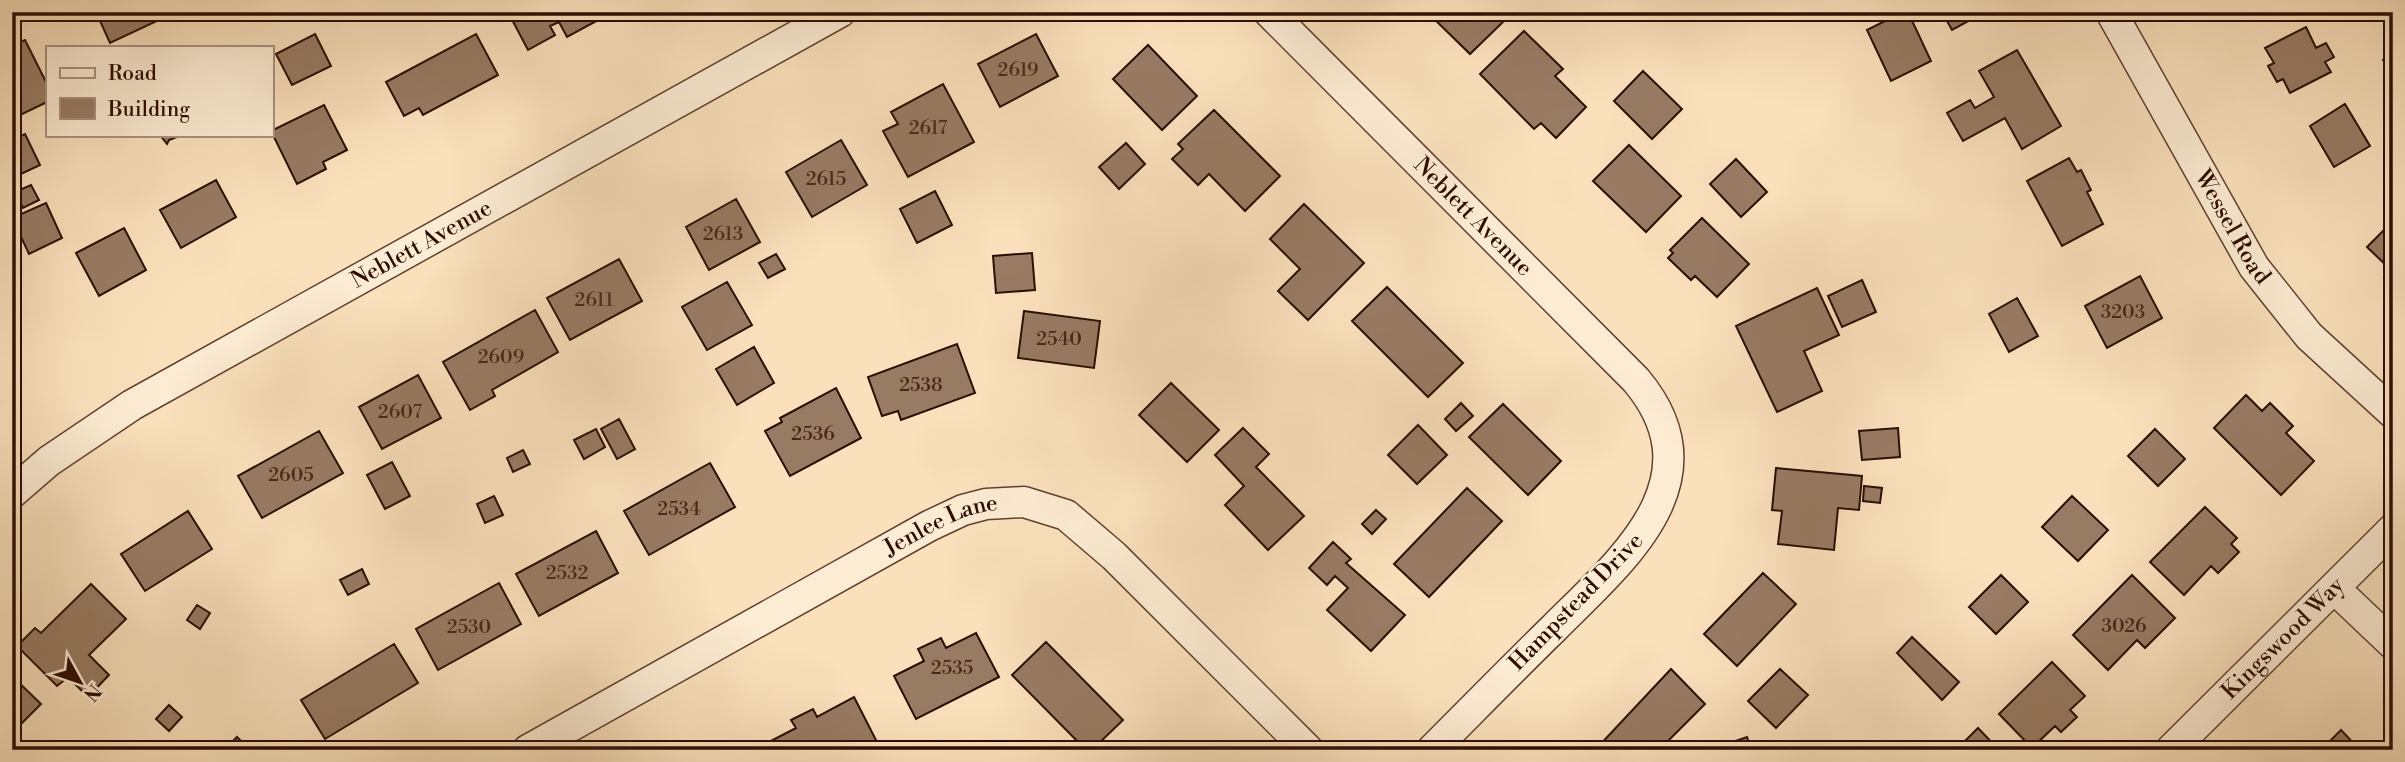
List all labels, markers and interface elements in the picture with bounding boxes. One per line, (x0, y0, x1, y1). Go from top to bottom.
legend (46, 46, 273, 136)
house number: 2619 (998, 58, 1038, 82)
text: Road (108, 61, 157, 87)
text: Building (107, 97, 190, 123)
house number: 2617 (909, 116, 948, 140)
street label: Neblett Avenue (1408, 151, 1538, 282)
street label: Wessel Road (2188, 164, 2276, 290)
house number: 2615 (806, 167, 846, 191)
street label: Neblett Avenue (346, 194, 497, 295)
house number: 2613 (703, 222, 743, 246)
house number: 2611 (575, 288, 613, 312)
house number: 3203 (2101, 300, 2145, 324)
house number: 2540 (1036, 327, 1082, 351)
house number: 2609 (478, 345, 524, 369)
house number: 2538 (899, 373, 943, 397)
house number: 2607 (378, 400, 423, 424)
house number: 2536 (791, 422, 835, 446)
house number: 2605 (268, 463, 314, 487)
street label: Jenlee Lane (878, 489, 998, 563)
house number: 2534 (657, 497, 701, 521)
street label: Hampstead Drive (1503, 527, 1649, 677)
house number: 2532 (546, 561, 588, 585)
street label: Kingswood Way (2216, 571, 2351, 706)
house number: 3026 (2101, 614, 2147, 638)
house number: 2530 (447, 615, 491, 639)
north arrow (46, 646, 116, 716)
house number: 2535 (931, 656, 973, 680)
text: N (78, 679, 106, 706)

